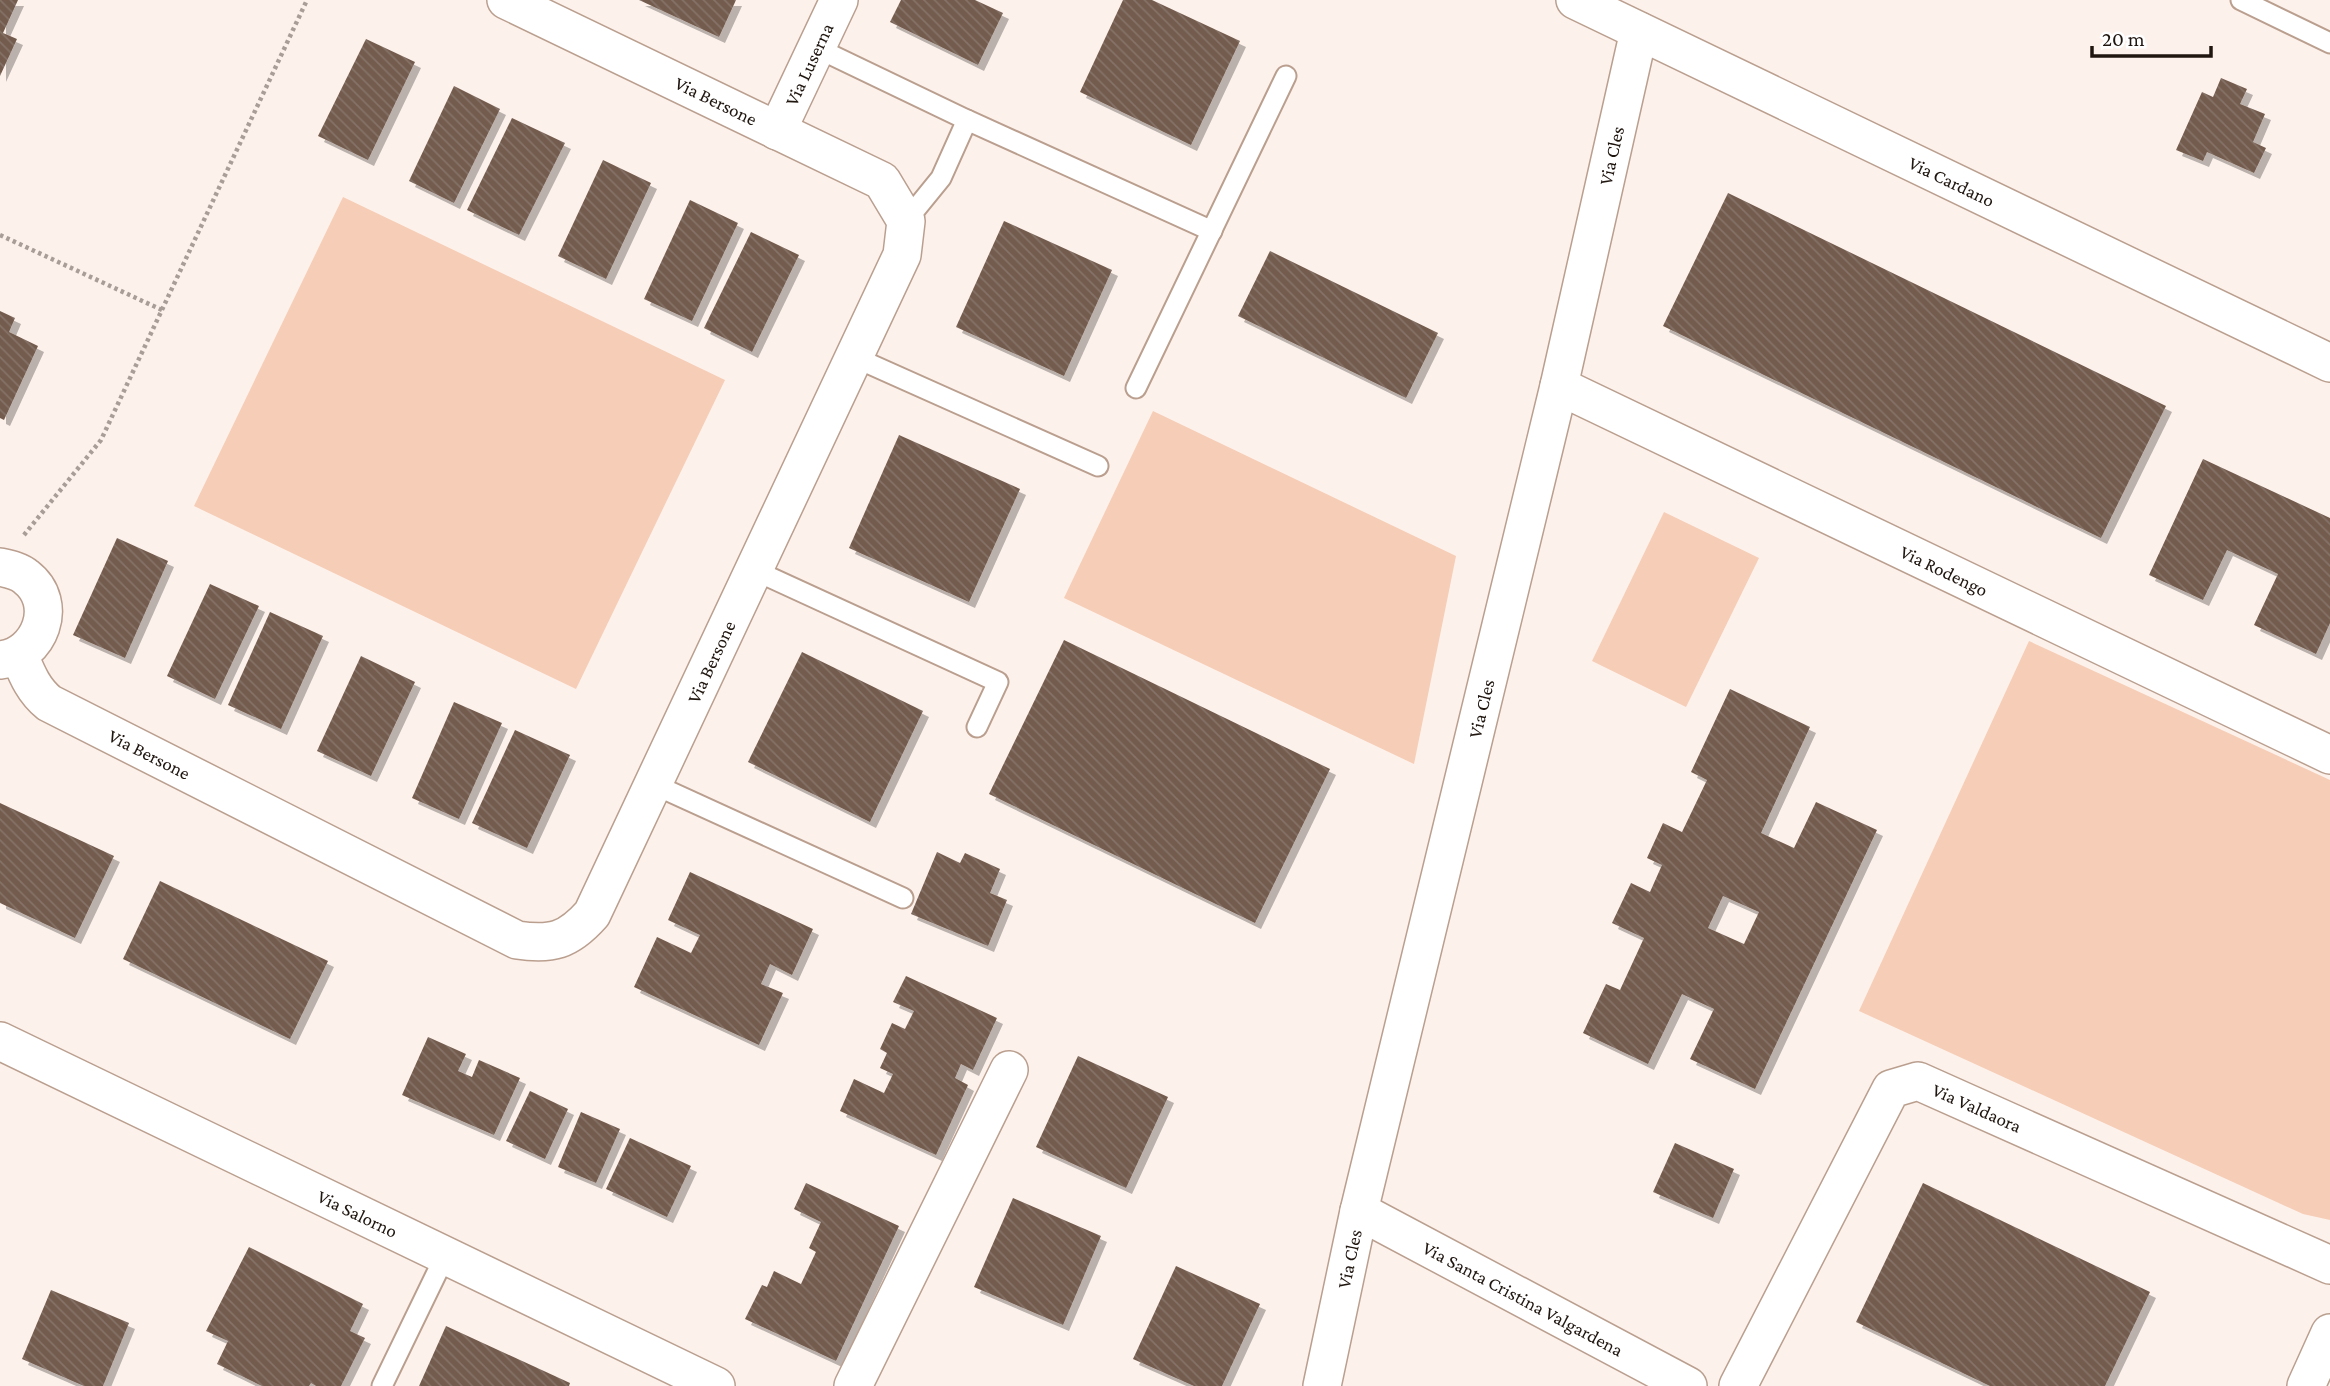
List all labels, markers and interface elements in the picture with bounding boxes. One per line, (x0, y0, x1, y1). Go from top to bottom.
scale bar (2092, 14, 2211, 58)
street label: Via Luserna (780, 19, 837, 109)
text: 20 m (2102, 27, 2145, 51)
street label: Via Bersone (672, 72, 760, 130)
street label: Via Cles (1594, 124, 1628, 187)
street label: Via Cardano (1905, 152, 1998, 211)
street label: Via Rodengo (1897, 540, 1991, 600)
street label: Via Bersone (682, 617, 739, 706)
street label: Via Cles (1464, 677, 1498, 740)
street label: Via Bersone (105, 725, 194, 783)
street label: Via Valdaora (1929, 1078, 2025, 1136)
street label: Via Salorno (314, 1185, 401, 1242)
street label: Via Cles (1332, 1227, 1365, 1290)
street label: Via Santa Cristina Valgardena (1419, 1236, 1627, 1360)

